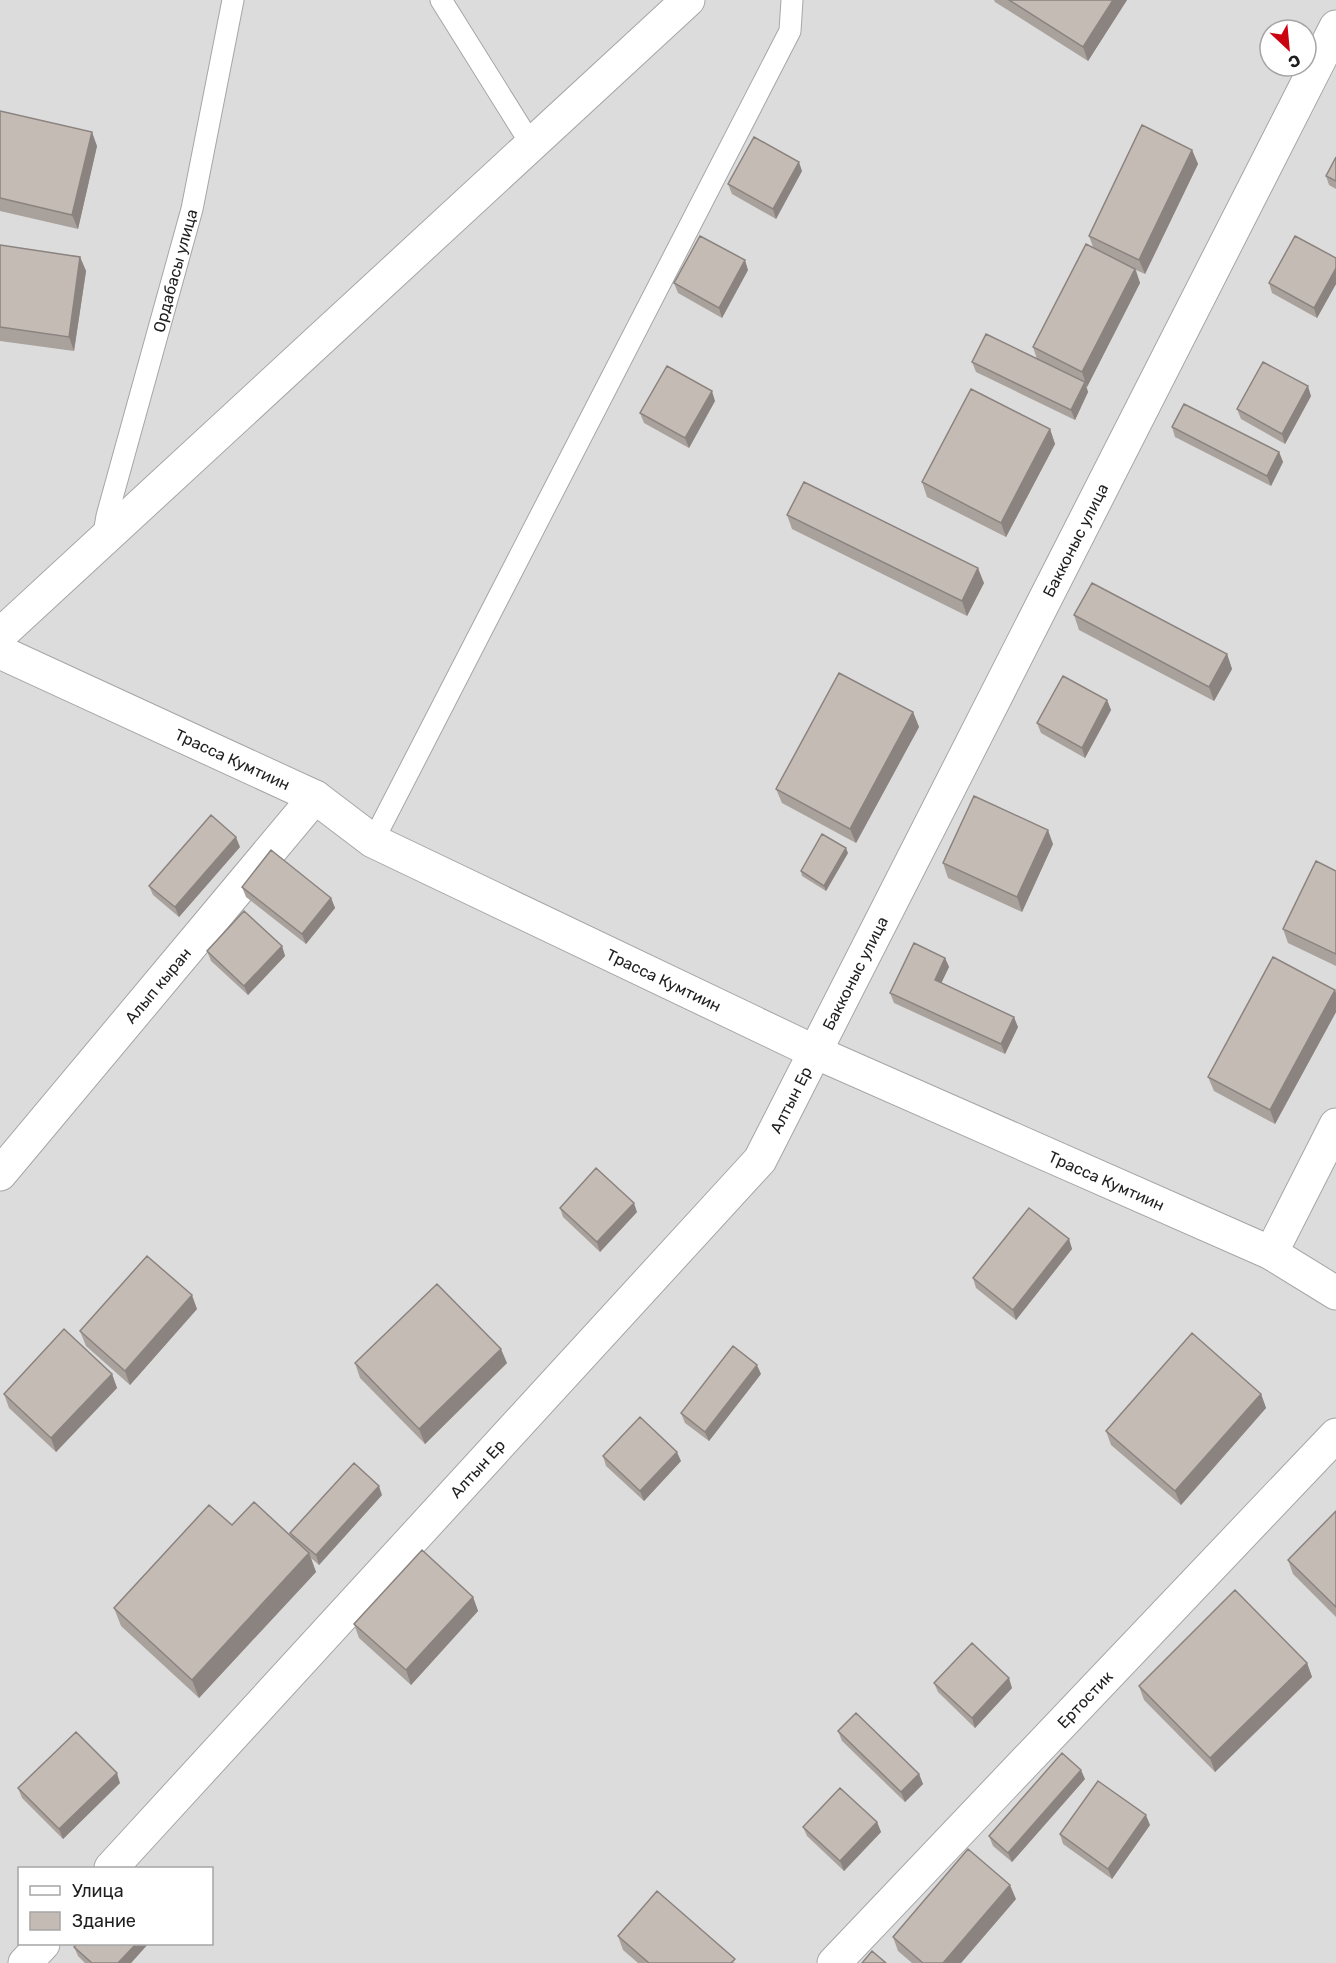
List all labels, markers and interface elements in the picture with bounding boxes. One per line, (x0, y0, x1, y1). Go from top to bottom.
north arrow (1258, 18, 1318, 78)
text: С (1285, 50, 1304, 72)
street label: Ордабасы улица (149, 207, 201, 334)
street label: Бакконыс улица (1038, 480, 1112, 600)
street label: Трасса Кумтиин (172, 724, 293, 794)
street label: Бакконыс улица (818, 913, 892, 1033)
street label: Алып кыран (121, 944, 195, 1027)
street label: Трасса Кумтиин (604, 944, 724, 1015)
street label: Алтын Ер (766, 1063, 816, 1136)
street label: Трасса Кумтиин (1046, 1147, 1167, 1214)
street label: Алтын Ер (446, 1435, 509, 1502)
street label: Ертостик (1053, 1666, 1117, 1732)
legend (18, 1867, 213, 1945)
text: Улица (72, 1880, 124, 1902)
text: Здание (72, 1910, 136, 1932)

